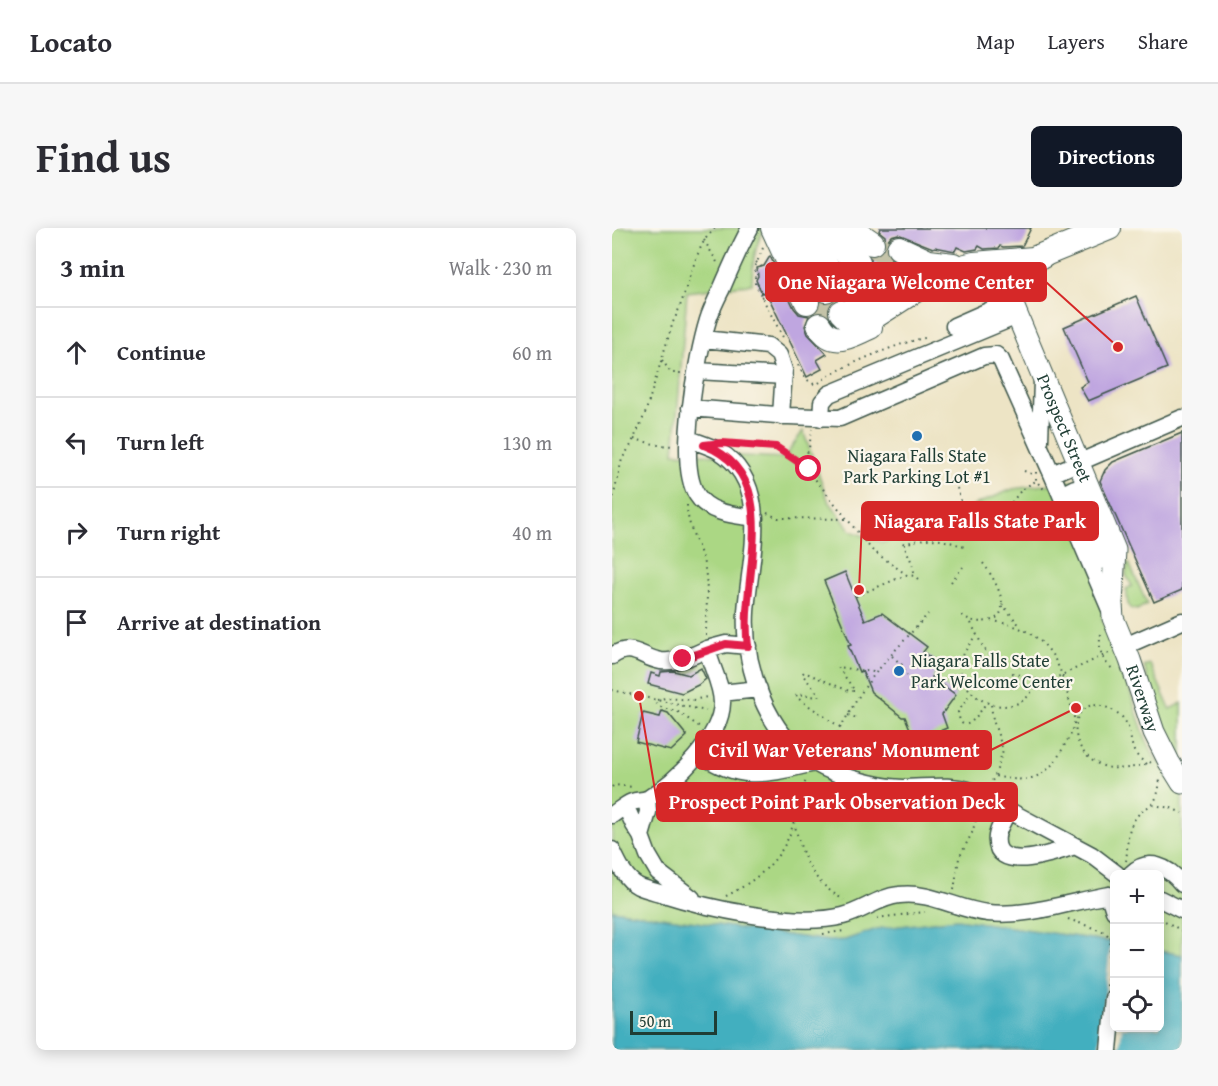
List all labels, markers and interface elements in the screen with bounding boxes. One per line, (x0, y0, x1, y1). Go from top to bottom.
text: Locato (30, 21, 112, 62)
text: Map (976, 26, 1015, 57)
text: Layers (1048, 26, 1105, 57)
text: Share (1138, 26, 1188, 57)
text: Find us (36, 126, 171, 187)
button: Directions (1031, 126, 1182, 187)
text: 3 min (60, 248, 125, 287)
text: Walk · 230 m (449, 253, 552, 282)
callout: One Niagara Welcome Center (766, 263, 1046, 301)
text: One Niagara Welcome Center (778, 267, 1034, 296)
icon: ahead (60, 336, 93, 369)
text: Continue (117, 336, 206, 368)
text: 60 m (512, 338, 552, 367)
street label: Prospect Street (1030, 370, 1100, 487)
icon: left (60, 426, 93, 459)
text: Turn left (117, 426, 204, 458)
text: 130 m (502, 428, 552, 457)
marker: Niagara Falls State Park Parking Lot #1 (910, 429, 924, 443)
place label: Niagara Falls State Park Parking Lot #1 (843, 442, 991, 490)
route start (795, 455, 821, 481)
callout: Niagara Falls State Park (862, 502, 1098, 540)
text: Niagara Falls State Park (874, 506, 1087, 535)
icon: right (60, 516, 93, 549)
text: Turn right (117, 516, 220, 548)
text: 40 m (512, 518, 552, 547)
icon: arrive (60, 606, 93, 639)
text: Arrive at destination (117, 606, 321, 638)
route end (669, 645, 695, 671)
place label: Niagara Falls State Park Welcome Center (911, 647, 1073, 695)
street label: Riverway (1119, 661, 1167, 736)
marker: Niagara Falls State Park Welcome Center (892, 664, 906, 678)
callout: Civil War Veterans' Monument (696, 731, 991, 769)
text: Civil War Veterans' Monument (708, 735, 980, 764)
callout: Prospect Point Park Observation Deck (657, 783, 1017, 821)
text: Prospect Point Park Observation Deck (669, 787, 1006, 816)
map controls (1110, 870, 1164, 1032)
button: + (1110, 870, 1164, 924)
button: − (1110, 924, 1164, 978)
button: locate (1110, 978, 1164, 1032)
scale bar (630, 1008, 717, 1036)
text: 50 m (639, 1009, 671, 1033)

